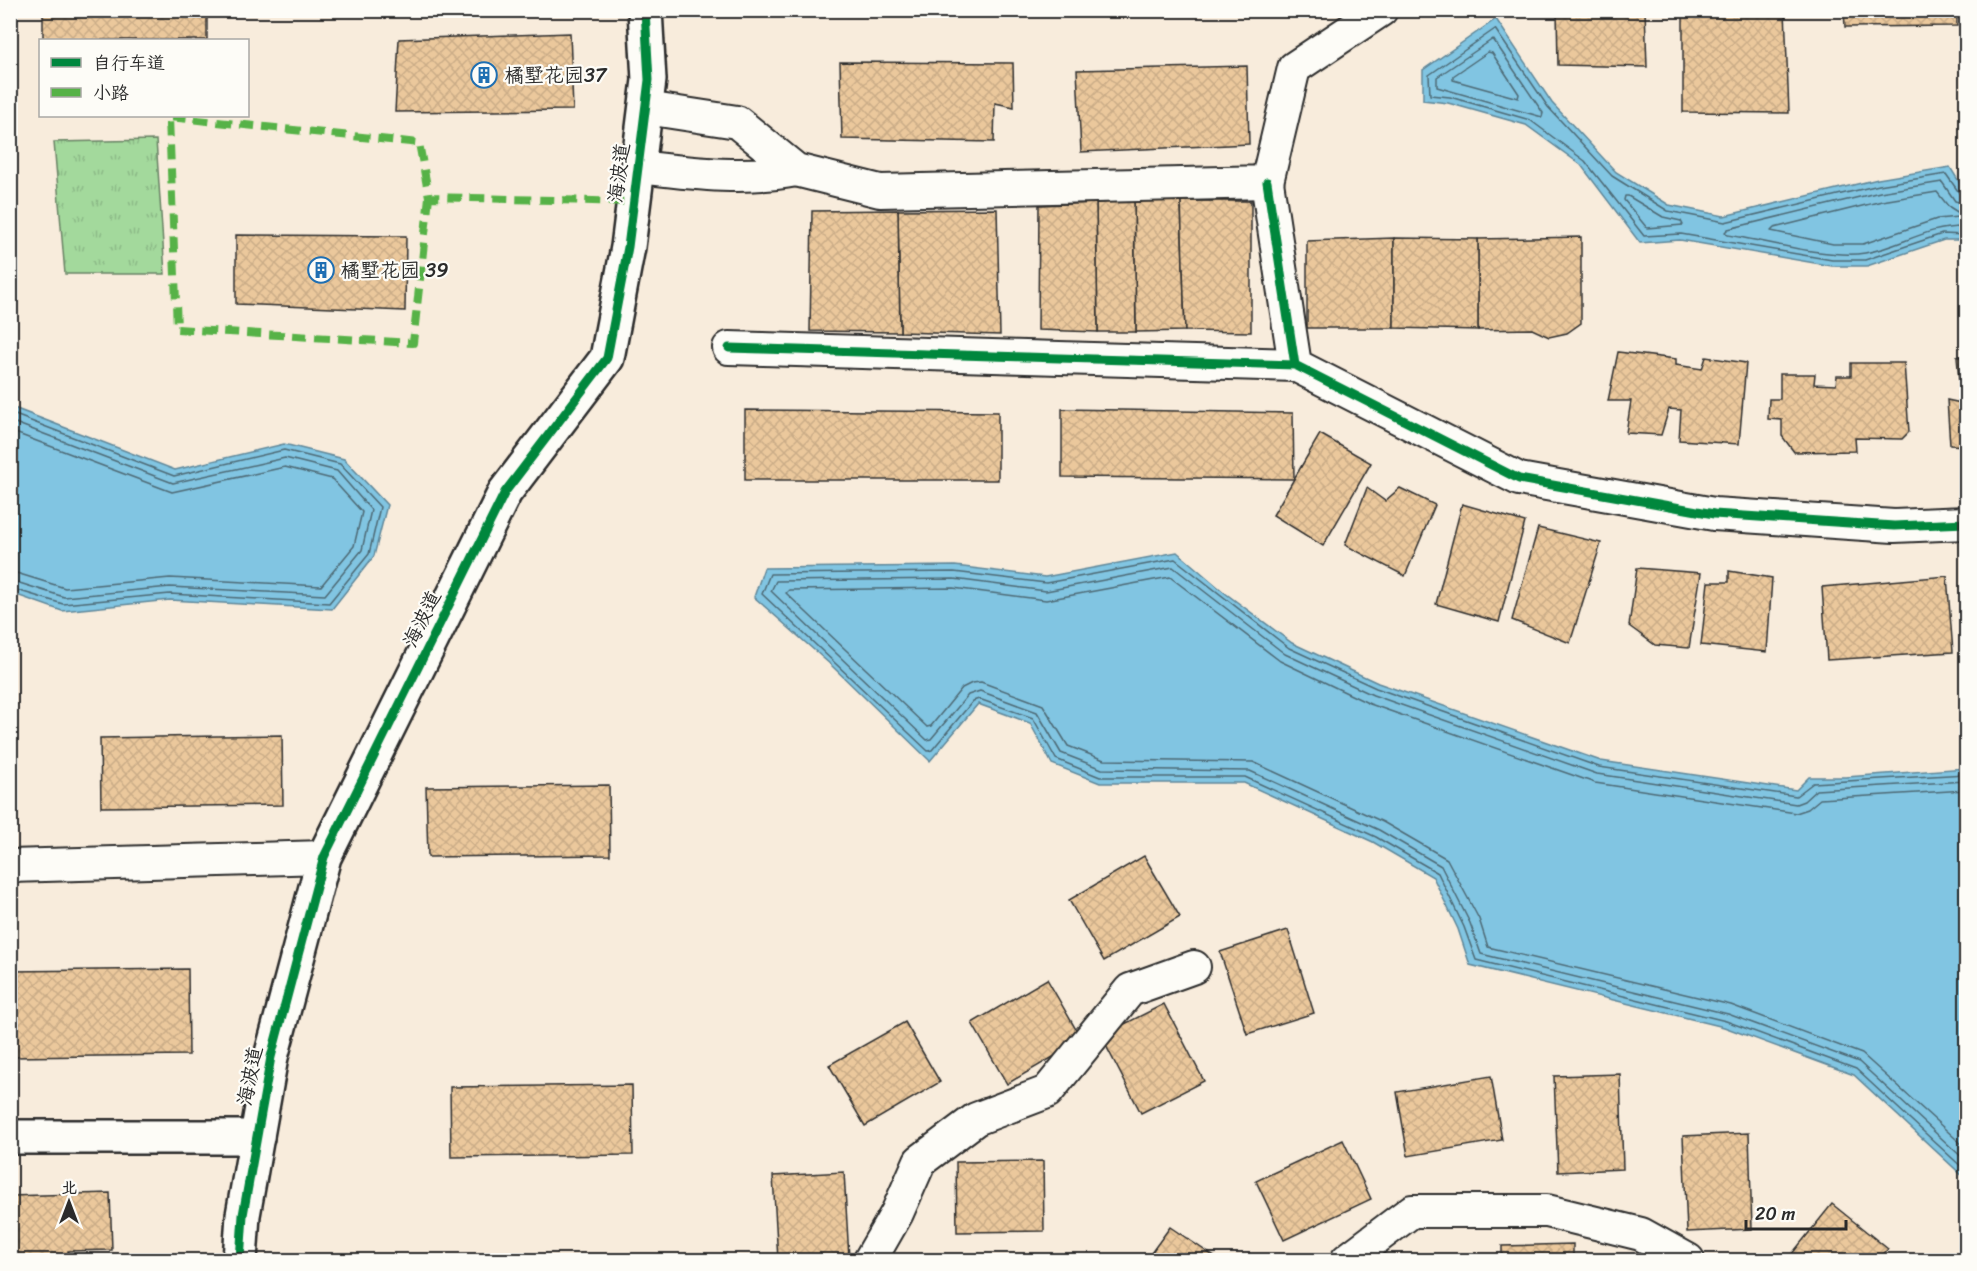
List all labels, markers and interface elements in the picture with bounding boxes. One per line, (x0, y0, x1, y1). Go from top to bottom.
legend (39, 39, 249, 117)
text: 自行车道 (93, 47, 165, 79)
place label: 橘墅花园37 (504, 58, 608, 93)
building icon: 橘墅花园37 (469, 60, 499, 90)
text: 小路 (93, 77, 129, 109)
street label: 海波道 (598, 141, 640, 205)
place label: 橘墅花园 39 (340, 253, 448, 288)
building icon: 橘墅花园 39 (306, 255, 336, 285)
street label: 海波道 (393, 584, 451, 654)
street label: 海波道 (227, 1043, 273, 1109)
north arrow (39, 1172, 99, 1232)
text: 北 (61, 1173, 77, 1202)
scale bar (1746, 1193, 1846, 1231)
text: 20 m (1755, 1198, 1795, 1230)

